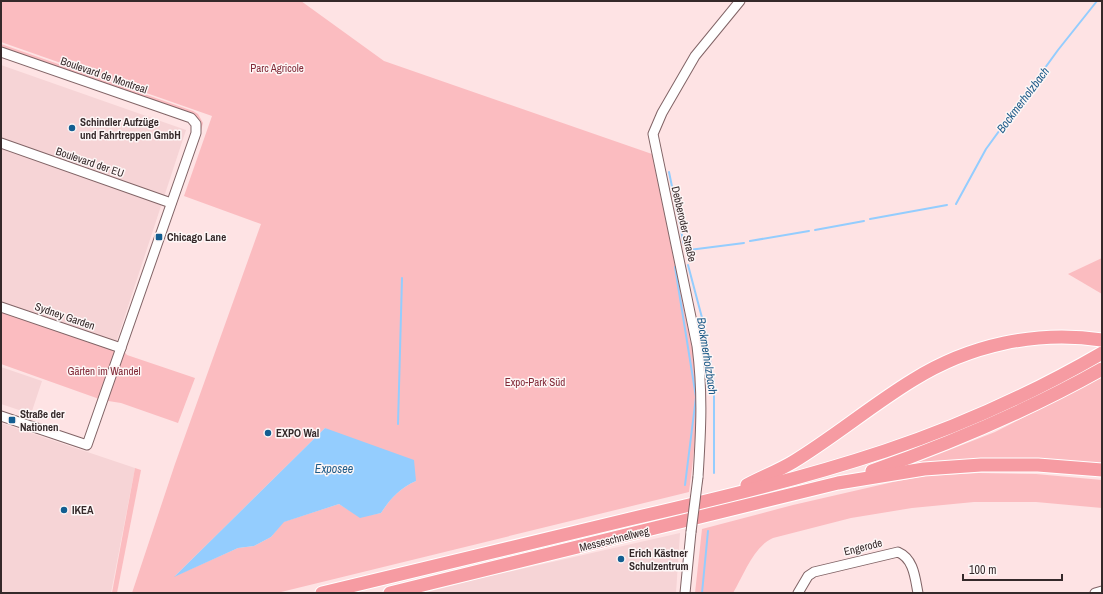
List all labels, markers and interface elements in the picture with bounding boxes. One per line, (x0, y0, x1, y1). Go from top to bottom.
street label: Boulevard de Montreal (59, 54, 149, 96)
park label: Parc Agricole (250, 61, 304, 75)
water label: Bockmerholzbach (993, 64, 1053, 136)
place label: Schindler Aufzüge und Fahrtreppen GmbH (80, 115, 181, 142)
marker: Schindler Aufzüge und Fahrtreppen GmbH (67, 123, 77, 133)
street label: Boulevard der EU (54, 144, 126, 180)
street label: Debberoder Straße (668, 185, 700, 263)
place label: Chicago Lane (167, 230, 226, 244)
marker: Chicago Lane (154, 232, 164, 242)
street label: Sydney Garden (33, 299, 97, 333)
water label: Bockmerholzbach (693, 316, 721, 396)
park label: Gärten im Wandel (68, 364, 140, 378)
park label: Expo-Park Süd (505, 375, 565, 389)
place label: Straße der Nationen (20, 407, 65, 434)
marker: Straße der Nationen (7, 415, 17, 425)
place label: EXPO Wal (276, 426, 319, 440)
marker: EXPO Wal (263, 428, 273, 438)
water label: Exposee (315, 461, 354, 477)
place label: IKEA (72, 503, 94, 517)
marker: IKEA (59, 505, 69, 515)
street label: Messeschnellweg (578, 524, 650, 554)
street label: Engerode (842, 535, 884, 559)
place label: Erich Kästner Schulzentrum (629, 546, 689, 573)
marker: Erich Kästner Schulzentrum (616, 554, 626, 564)
scale bar (963, 556, 1062, 582)
text: 100 m (969, 562, 996, 578)

